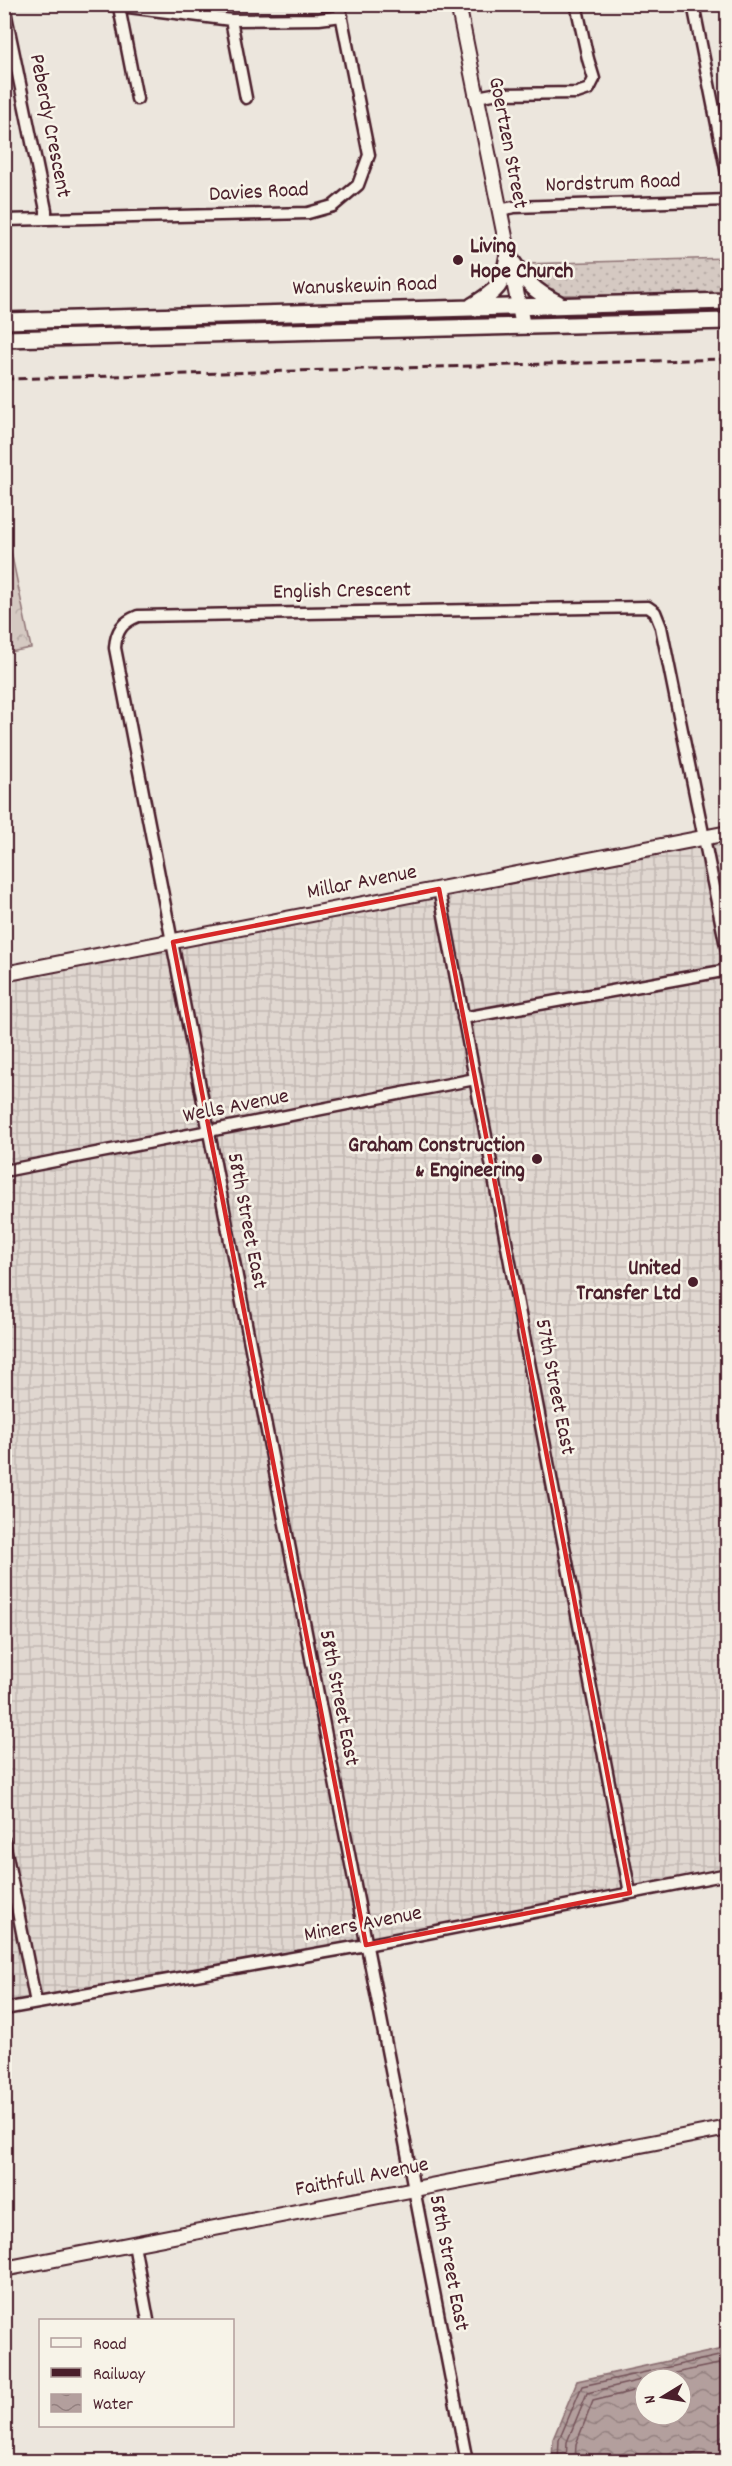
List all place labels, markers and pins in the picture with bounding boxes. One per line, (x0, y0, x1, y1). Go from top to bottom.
place label: Living Hope Church (470, 232, 573, 288)
marker: Living Hope Church (451, 253, 465, 267)
place label: Graham Construction & Engineering (348, 1131, 525, 1187)
marker: Graham Construction & Engineering (530, 1152, 544, 1166)
place label: United Transfer Ltd (576, 1254, 681, 1310)
marker: United Transfer Ltd (686, 1275, 700, 1289)

